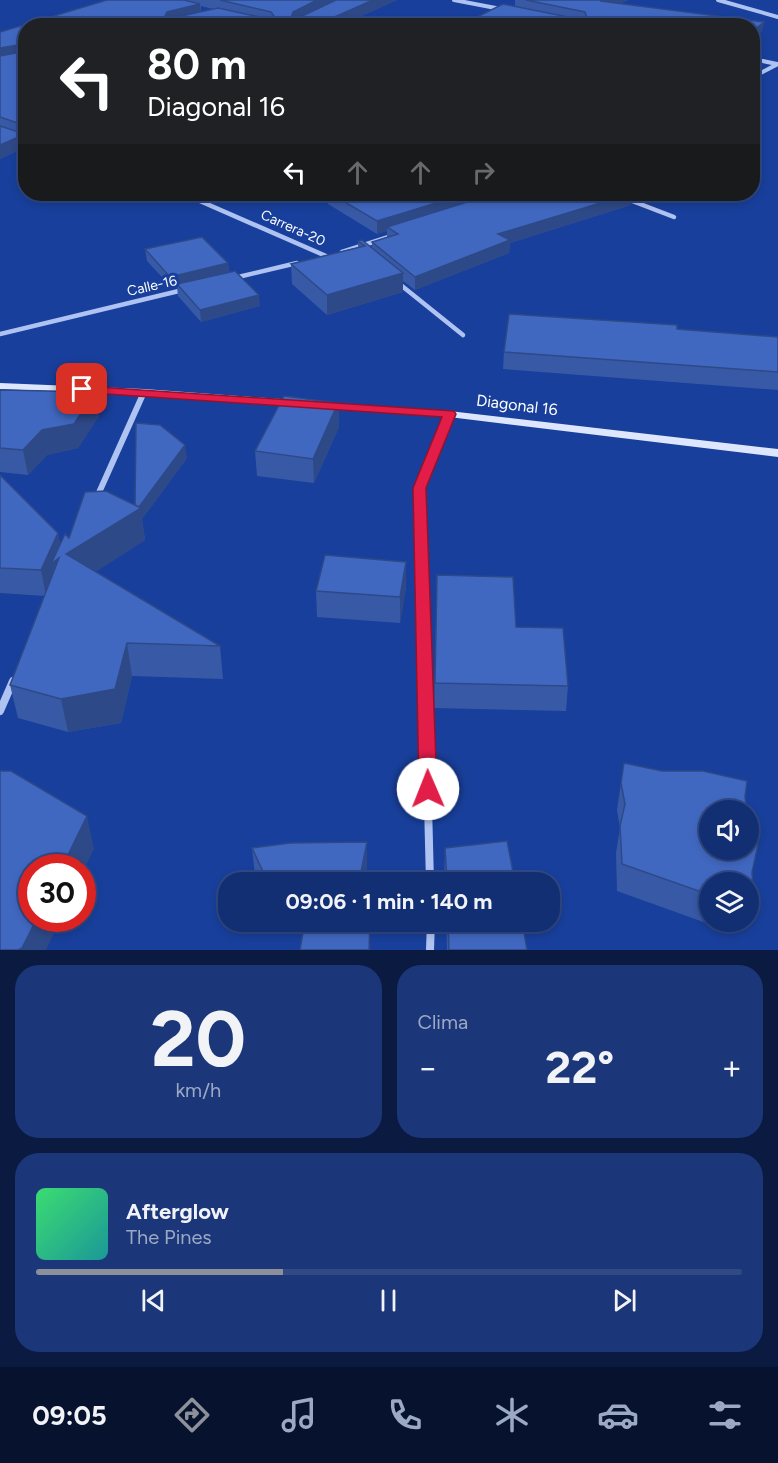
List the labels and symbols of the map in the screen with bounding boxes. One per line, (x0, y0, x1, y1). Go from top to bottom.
street label: Carrera-20 (258, 206, 328, 250)
street label: Calle-16 (125, 272, 179, 300)
pin (56, 363, 107, 414)
street label: Diagonal 16 (475, 391, 559, 419)
position arrow (396, 757, 460, 821)
speed limit sign: 30 (18, 854, 96, 932)

